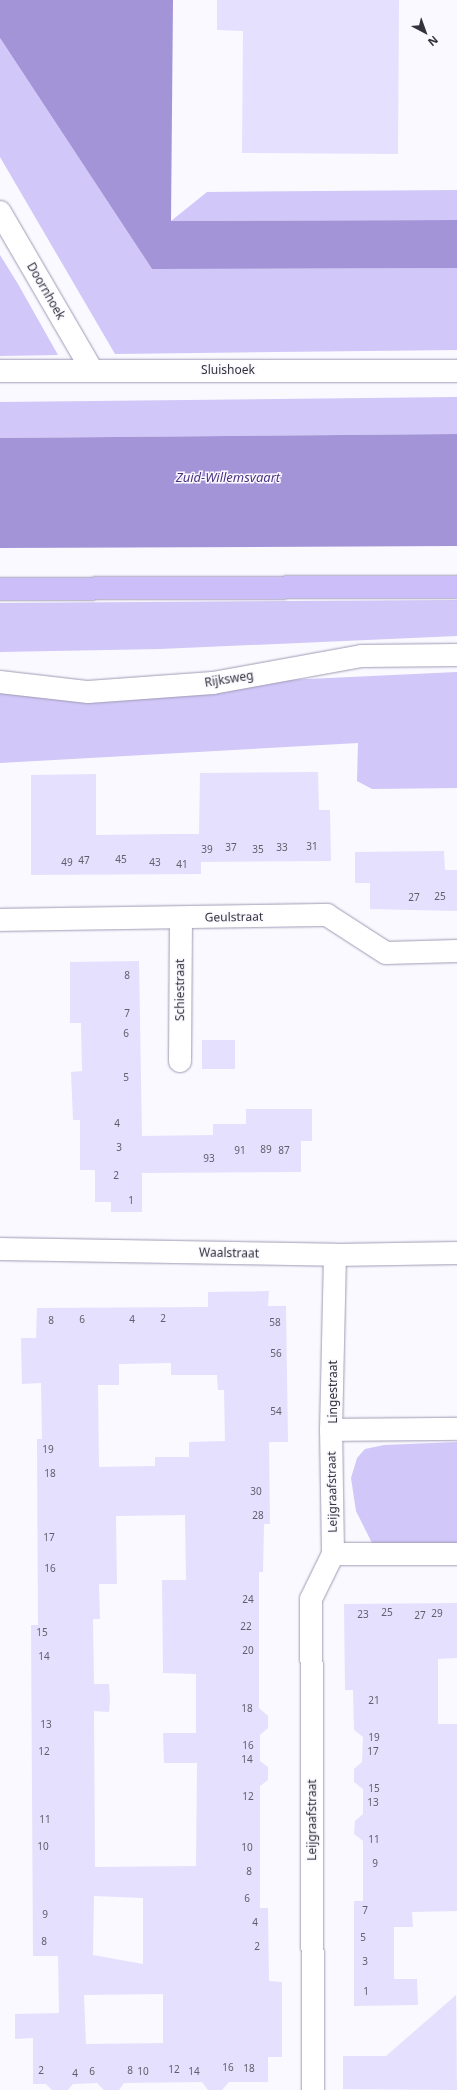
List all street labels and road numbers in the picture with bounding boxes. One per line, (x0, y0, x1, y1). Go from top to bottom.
street label: Doornhoek (24, 260, 68, 322)
street label: Sluishoek (201, 363, 255, 377)
street label: Rijksweg (203, 668, 255, 690)
street label: Geulstraat (205, 909, 263, 925)
street label: Schiestraat (173, 959, 187, 1021)
street label: Waalstraat (199, 1245, 259, 1261)
street label: Lingestraat (326, 1360, 340, 1424)
street label: Leijgraafstraat (324, 1451, 340, 1533)
street label: Leijgraafstraat (305, 1779, 319, 1861)

